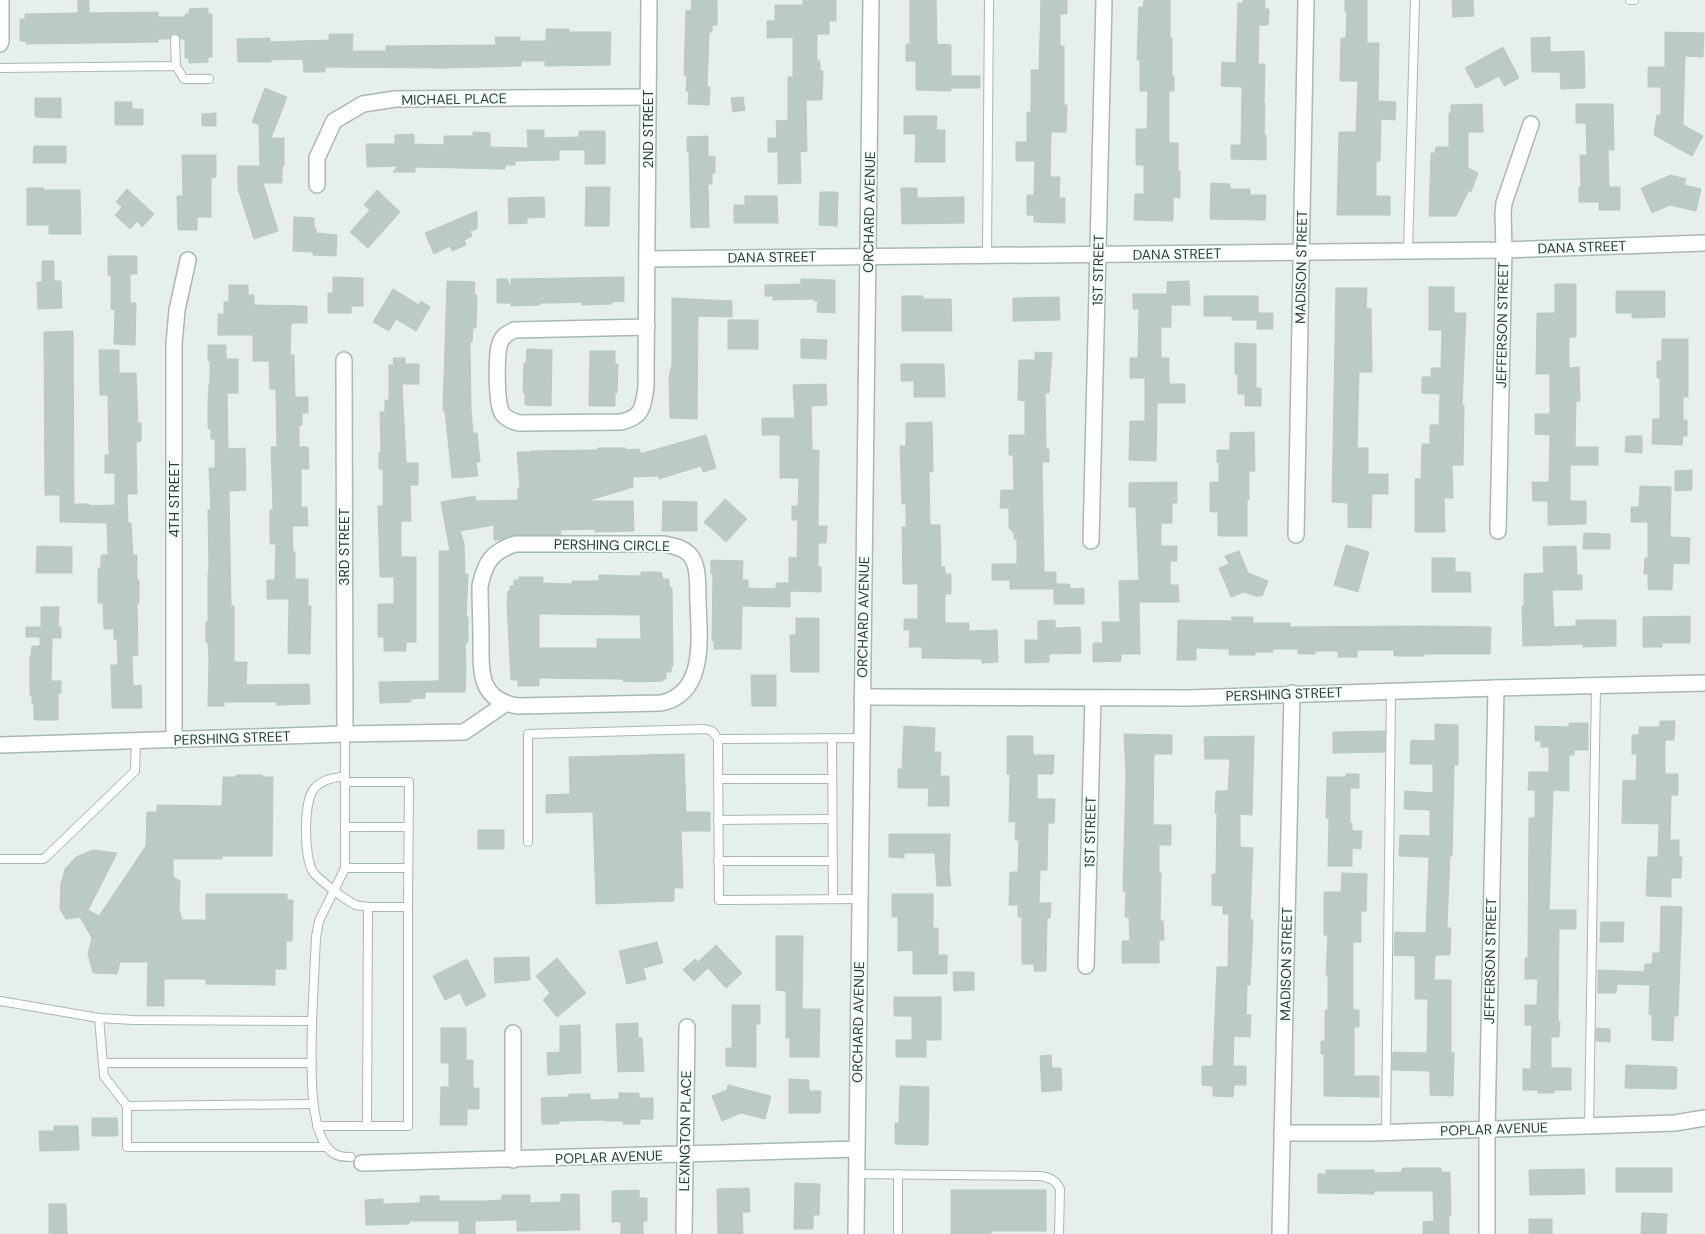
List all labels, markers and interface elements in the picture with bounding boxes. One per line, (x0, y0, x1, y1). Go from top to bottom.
street label: MICHAEL PLACE (401, 89, 507, 109)
street label: 2ND STREET (639, 89, 657, 168)
street label: ORCHARD AVENUE (859, 151, 879, 273)
street label: MADISON STREET (1291, 210, 1311, 324)
street label: 1ST STREET (1088, 234, 1108, 306)
street label: DANA STREET (1537, 236, 1627, 258)
street label: DANA STREET (1133, 244, 1222, 264)
street label: DANA STREET (728, 247, 817, 267)
street label: JEFFERSON STREET (1492, 262, 1512, 388)
street label: 4TH STREET (165, 460, 183, 537)
street label: 3RD STREET (335, 508, 353, 586)
street label: PERSHING CIRCLE (554, 535, 670, 555)
street label: ORCHARD AVENUE (853, 556, 873, 678)
street label: PERSHING STREET (1225, 683, 1343, 705)
street label: PERSHING STREET (173, 727, 291, 749)
street label: 1ST STREET (1080, 796, 1100, 868)
street label: JEFFERSON STREET (1480, 898, 1500, 1024)
street label: MADISON STREET (1276, 907, 1296, 1021)
street label: ORCHARD AVENUE (848, 961, 868, 1083)
street label: LEXINGTON PLACE (675, 1070, 695, 1192)
street label: POPLAR AVENUE (1440, 1118, 1548, 1140)
street label: POPLAR AVENUE (555, 1146, 663, 1168)

